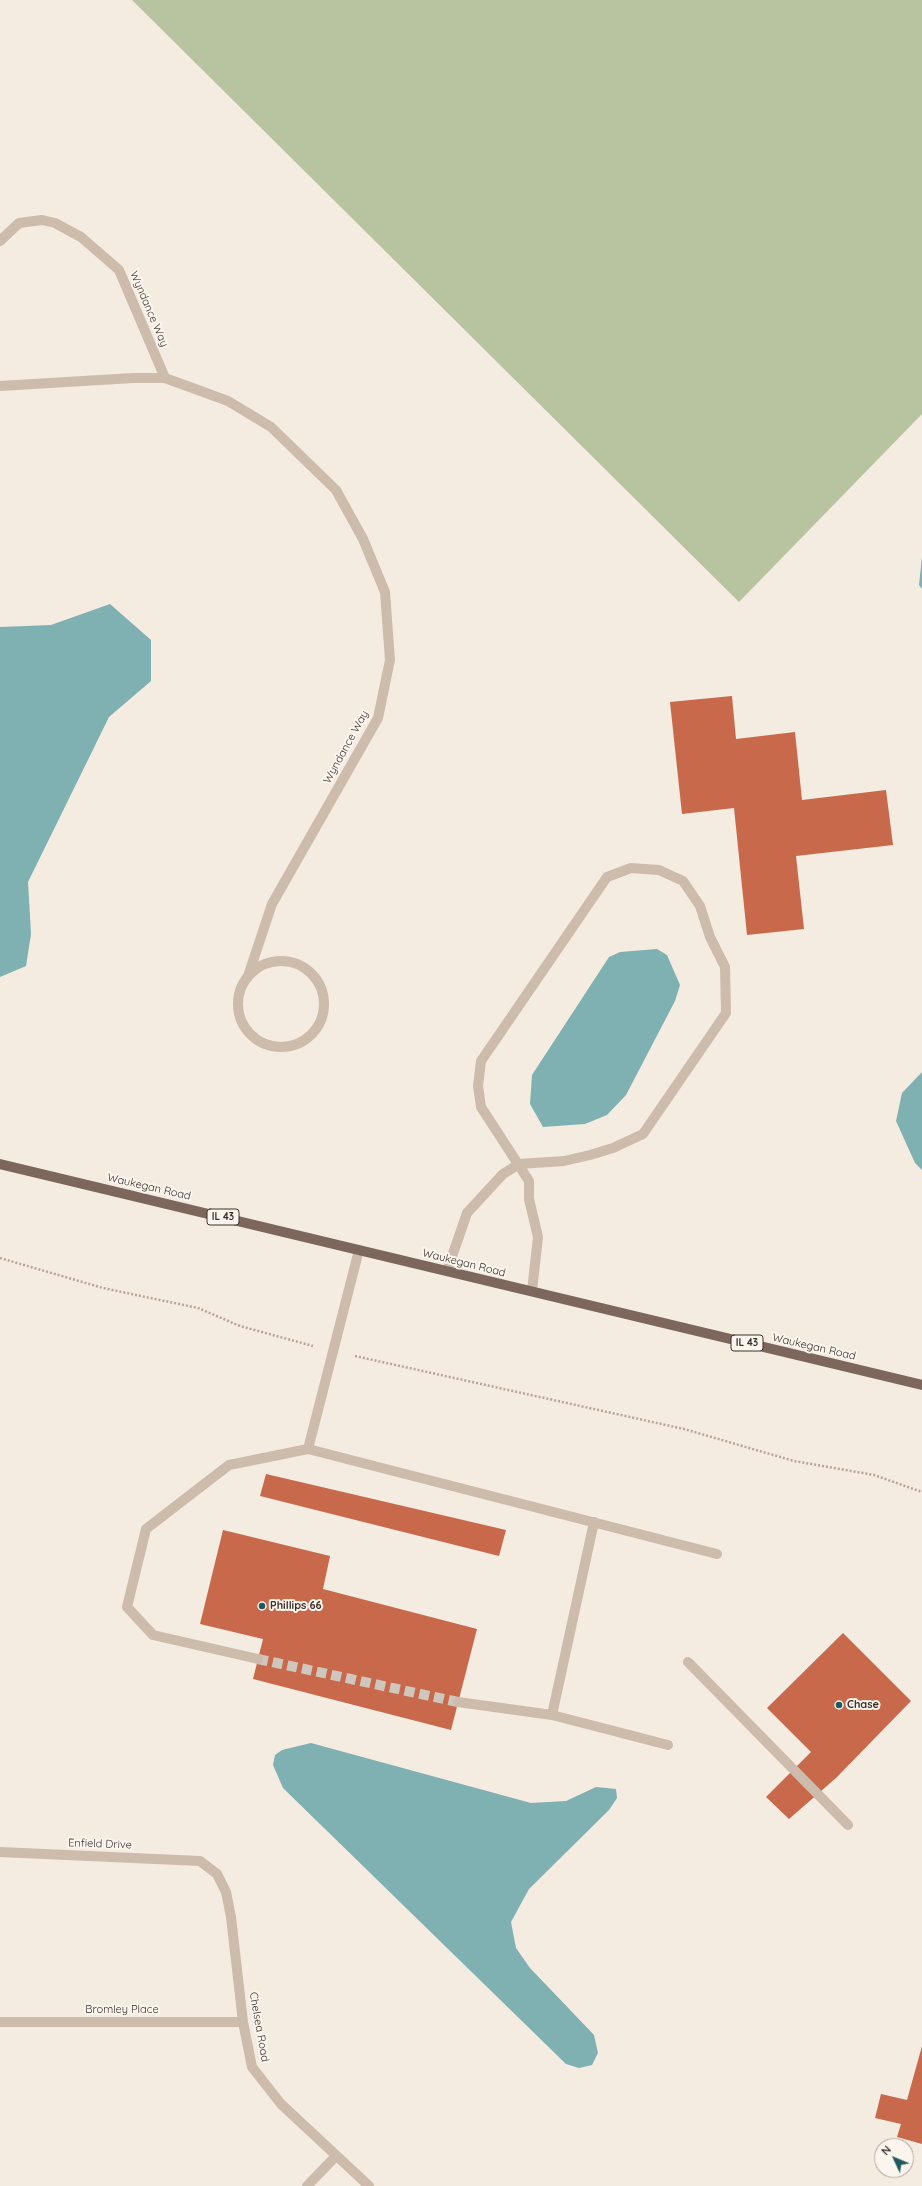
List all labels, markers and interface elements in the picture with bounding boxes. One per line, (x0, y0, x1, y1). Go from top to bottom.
street label: Wyndance Way (127, 269, 171, 349)
street label: Wyndance Way (321, 708, 371, 786)
street label: Waukegan Road (106, 1171, 192, 1203)
road number: IL 43 (207, 1209, 239, 1225)
street label: Waukegan Road (421, 1246, 507, 1280)
street label: Waukegan Road (771, 1331, 857, 1363)
road number: IL 43 (731, 1335, 763, 1351)
place label: Phillips 66 (270, 1599, 322, 1613)
marker: Phillips 66 (257, 1601, 267, 1611)
place label: Chase (847, 1698, 879, 1712)
marker: Chase (834, 1700, 844, 1710)
street label: Enfield Drive (68, 1836, 132, 1852)
street label: Chelsea Road (246, 1991, 272, 2063)
street label: Bromley Place (85, 2003, 159, 2017)
north arrow (874, 2138, 914, 2178)
text: N (878, 2143, 894, 2158)

